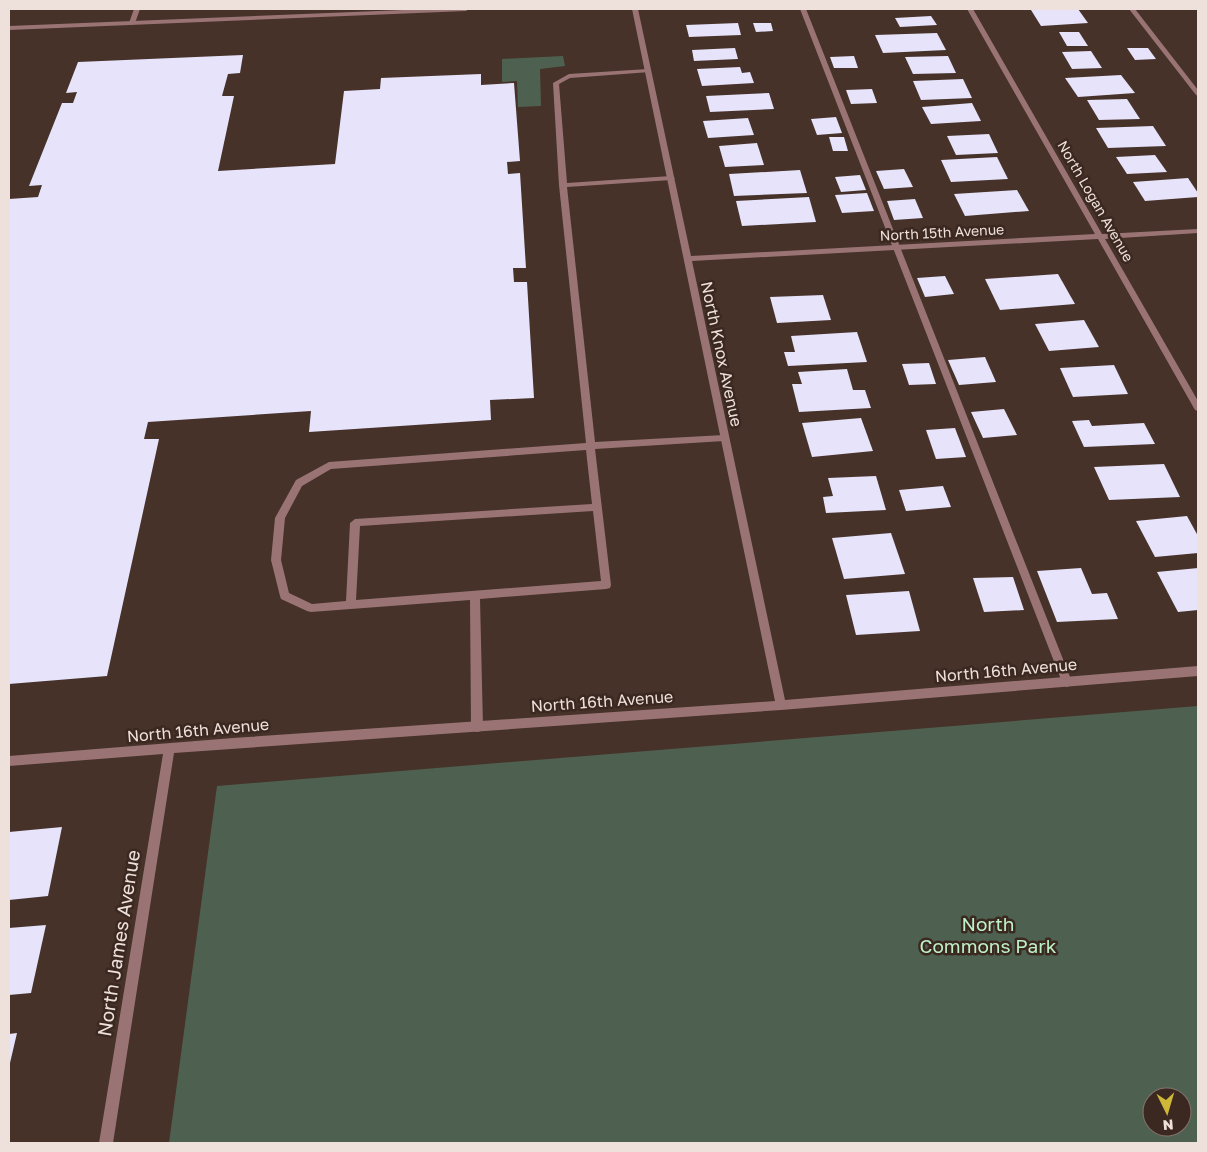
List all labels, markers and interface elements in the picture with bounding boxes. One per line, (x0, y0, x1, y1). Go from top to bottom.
street label: North Logan Avenue (1054, 138, 1138, 264)
street label: North 15th Avenue (879, 220, 1005, 244)
street label: North Knox Avenue (697, 280, 747, 428)
street label: North 16th Avenue (934, 654, 1078, 686)
street label: North 16th Avenue (530, 686, 674, 716)
street label: North 16th Avenue (126, 714, 270, 746)
street label: North James Avenue (92, 848, 144, 1038)
park label: North Commons Park (920, 912, 1057, 957)
north arrow (1142, 1087, 1192, 1137)
text: N (1162, 1117, 1174, 1134)

